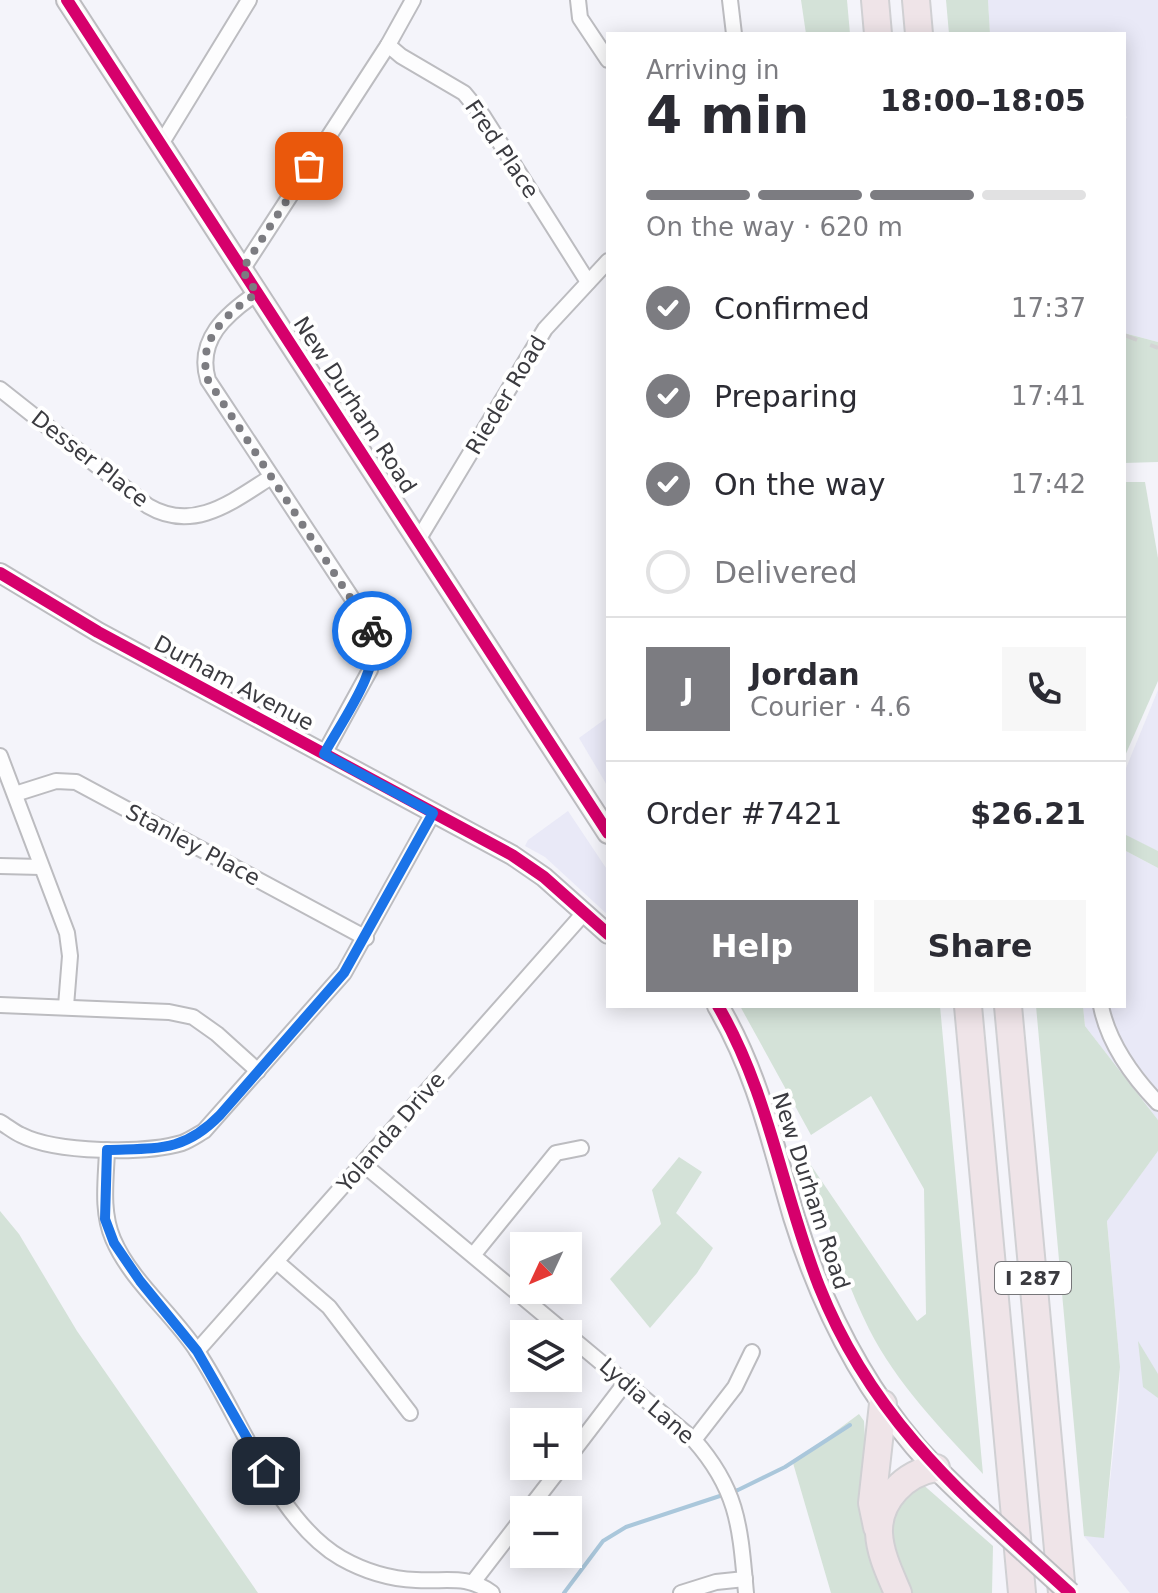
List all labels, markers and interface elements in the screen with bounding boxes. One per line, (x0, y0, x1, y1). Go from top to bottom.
text: Arriving in (646, 55, 780, 85)
text: 18:00–18:05 (880, 83, 1086, 118)
text: 4 min (646, 85, 809, 145)
street label: Fred Place (460, 95, 544, 203)
pin (275, 132, 343, 200)
icon: bag (287, 144, 331, 188)
text: On the way · 620 m (646, 212, 903, 242)
icon: check (646, 286, 690, 330)
text: Confirmed (714, 291, 870, 326)
text: 17:37 (1011, 293, 1086, 323)
street label: New Durham Road (289, 312, 421, 498)
street label: Rieder Road (461, 331, 551, 459)
icon: check (646, 374, 690, 418)
text: Preparing (714, 379, 858, 414)
text: 17:41 (1011, 381, 1086, 411)
street label: Desser Place (27, 406, 153, 512)
icon: check (646, 462, 690, 506)
text: On the way (714, 467, 886, 502)
text: 17:42 (1011, 469, 1086, 499)
text: Delivered (714, 555, 858, 590)
courier (332, 591, 412, 671)
icon: bike (350, 609, 394, 653)
street label: Durham Avenue (150, 630, 318, 736)
button: phone (1002, 647, 1086, 731)
text: Jordan (750, 657, 860, 692)
text: J (682, 672, 694, 707)
text: Courier · 4.6 (750, 692, 911, 722)
text: Order #7421 (646, 796, 842, 831)
text: $26.21 (970, 796, 1086, 831)
street label: Stanley Place (122, 799, 264, 891)
button: Help (646, 900, 858, 992)
button: Share (874, 900, 1086, 992)
street label: Yolanda Drive (332, 1067, 450, 1198)
street label: New Durham Road (767, 1089, 855, 1293)
north arrow (510, 1232, 582, 1304)
map controls (510, 1232, 582, 1568)
road number: I 287 (995, 1262, 1071, 1294)
button: layers (510, 1320, 582, 1392)
street label: Lydia Lane (595, 1353, 699, 1449)
button: + (510, 1408, 582, 1480)
pin (232, 1437, 300, 1505)
icon: home (244, 1449, 288, 1493)
button: − (510, 1496, 582, 1568)

